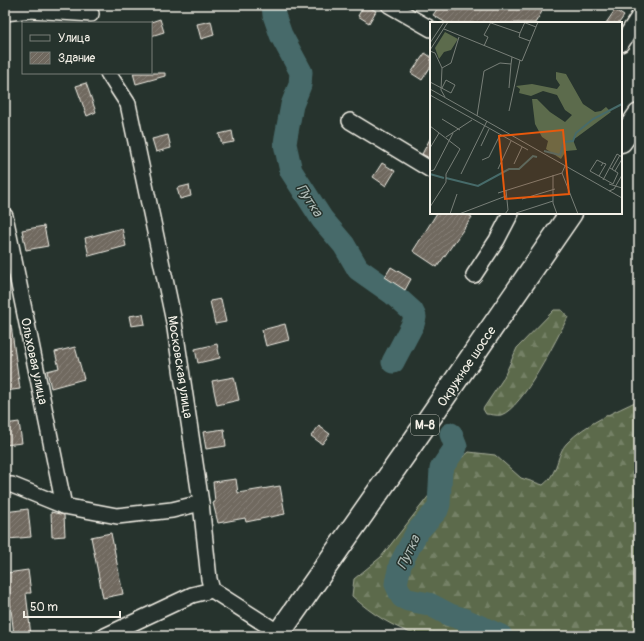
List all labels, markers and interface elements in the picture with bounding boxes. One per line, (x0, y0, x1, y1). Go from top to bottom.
legend (22, 22, 152, 74)
inset map (430, 22, 622, 214)
text: Улица (58, 31, 90, 46)
text: Здание (58, 51, 95, 66)
water label: Путка (293, 181, 327, 221)
street label: Московская улица (164, 315, 196, 420)
street label: Ольховая улица (17, 316, 51, 406)
street label: Окружное шоссе (434, 323, 500, 410)
road number: М-8 (411, 415, 439, 435)
water label: Путка (393, 531, 424, 572)
scale bar (24, 593, 120, 619)
text: 50 m (30, 600, 58, 615)

